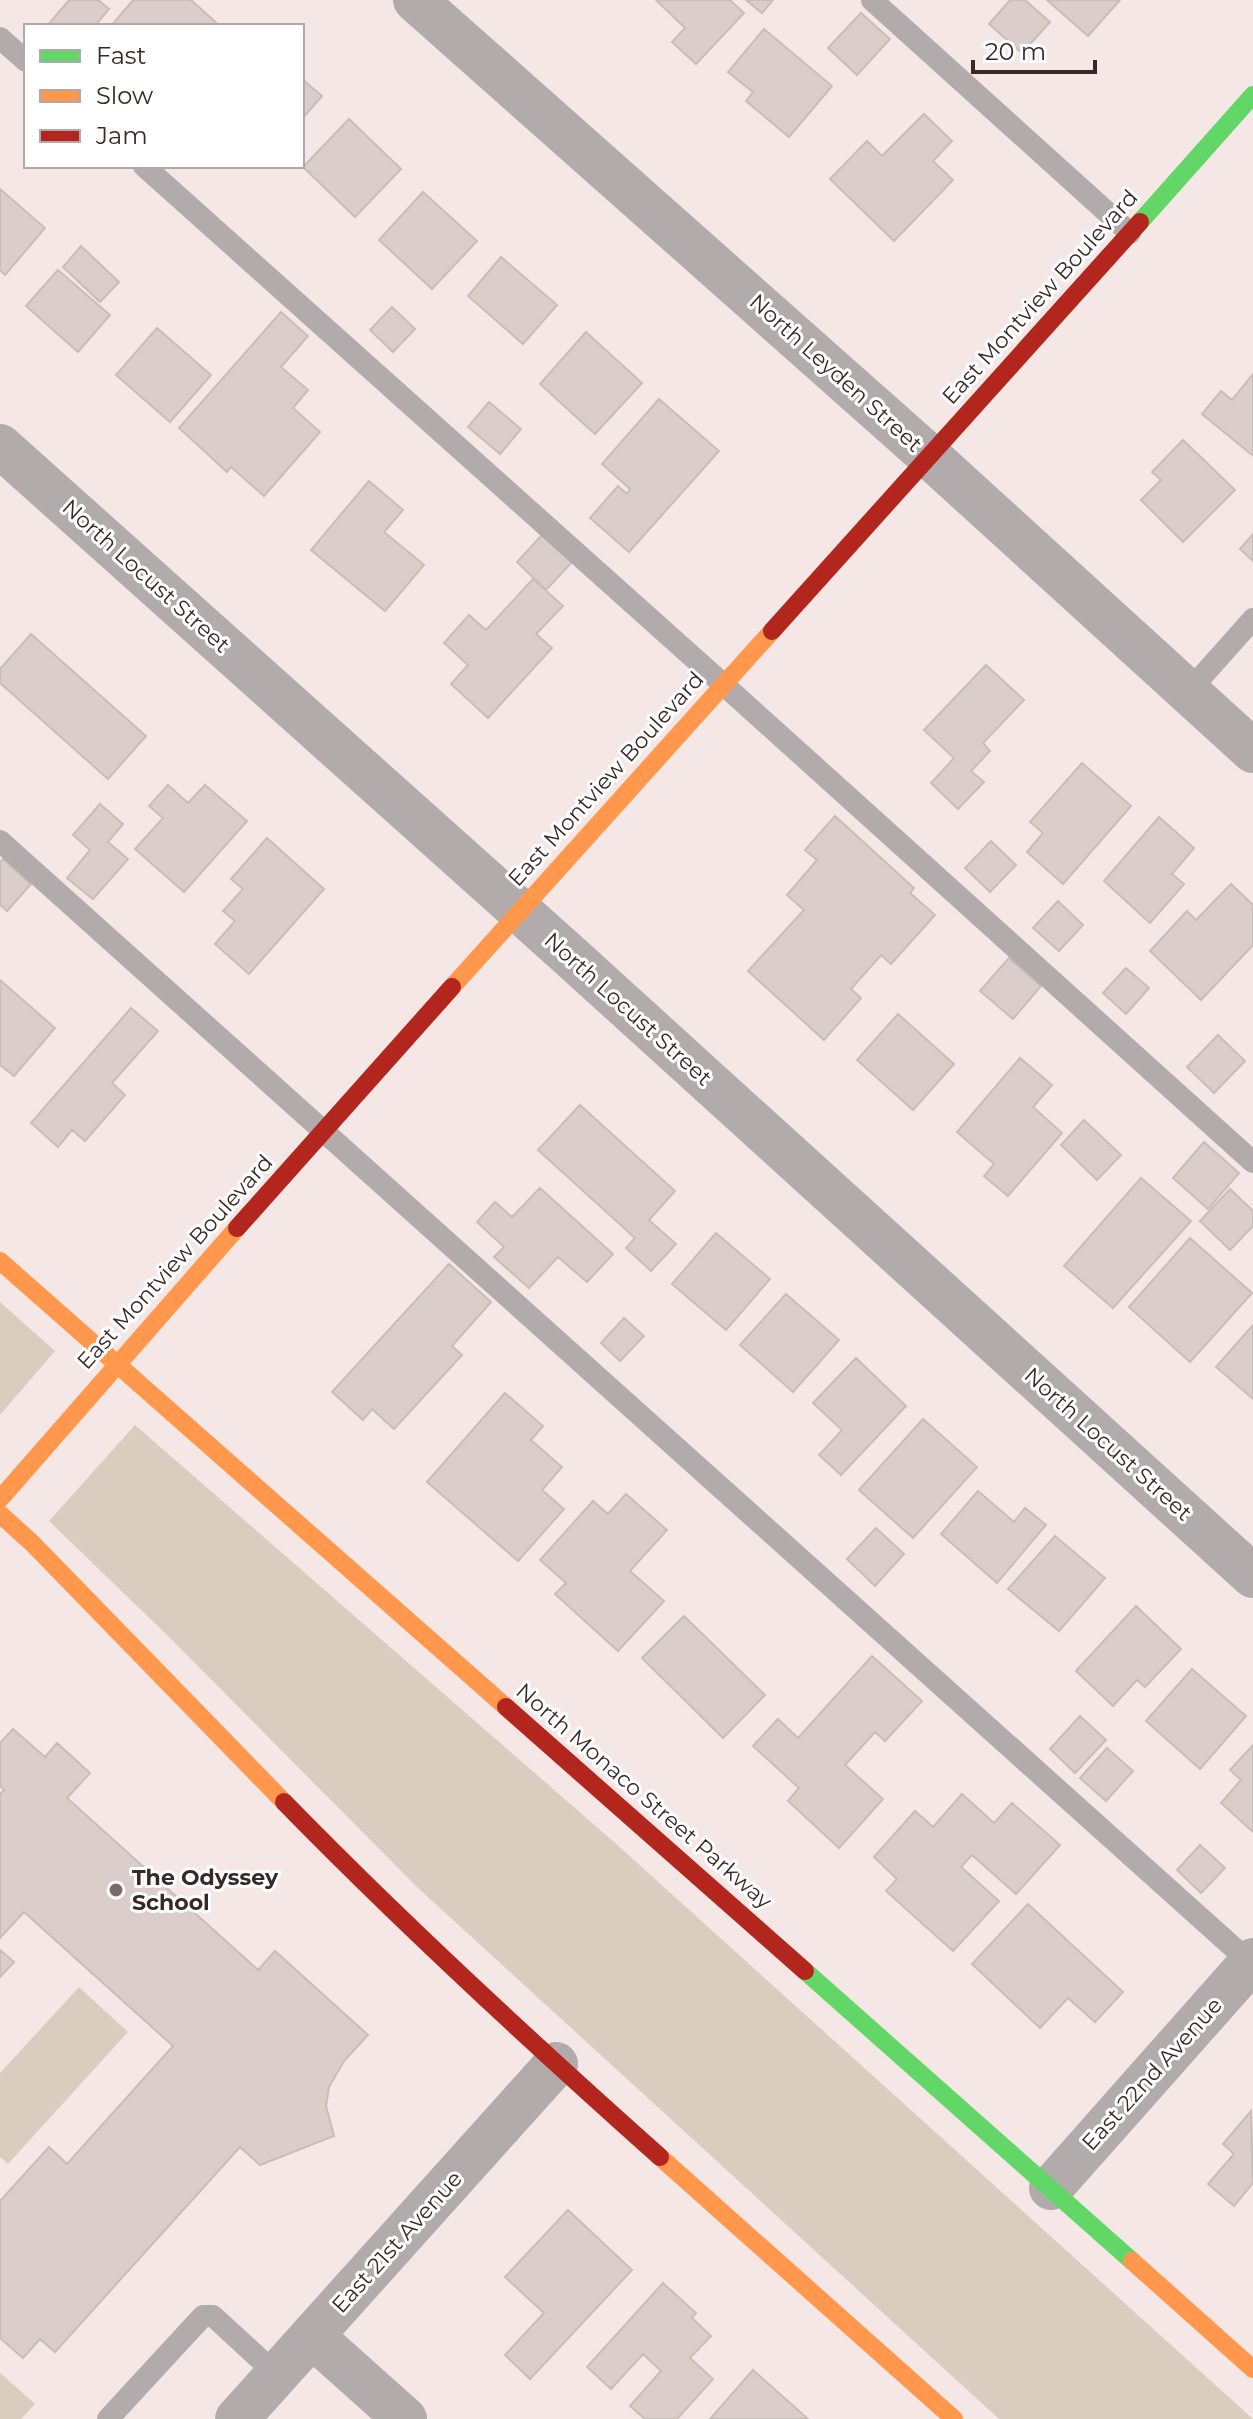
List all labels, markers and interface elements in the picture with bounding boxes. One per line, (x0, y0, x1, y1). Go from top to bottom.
legend (24, 24, 304, 168)
scale bar (973, 24, 1095, 74)
text: 20 m (985, 37, 1046, 66)
text: Fast (96, 41, 147, 70)
text: Slow (96, 81, 153, 110)
text: Jam (95, 121, 148, 150)
street label: East Montview Boulevard (936, 184, 1144, 410)
street label: North Leyden Street (744, 288, 928, 458)
street label: North Locust Street (57, 494, 235, 658)
street label: East Montview Boulevard (502, 666, 710, 892)
street label: North Locust Street (539, 927, 717, 1091)
street label: East Montview Boulevard (71, 1149, 279, 1375)
street label: North Locust Street (1019, 1362, 1197, 1526)
street label: North Monaco Street Parkway (511, 1678, 777, 1915)
place label: The Odyssey School (132, 1864, 279, 1916)
marker: The Odyssey School (107, 1881, 125, 1899)
street label: East 22nd Avenue (1076, 1992, 1228, 2156)
street label: East 21st Avenue (326, 2165, 468, 2319)

